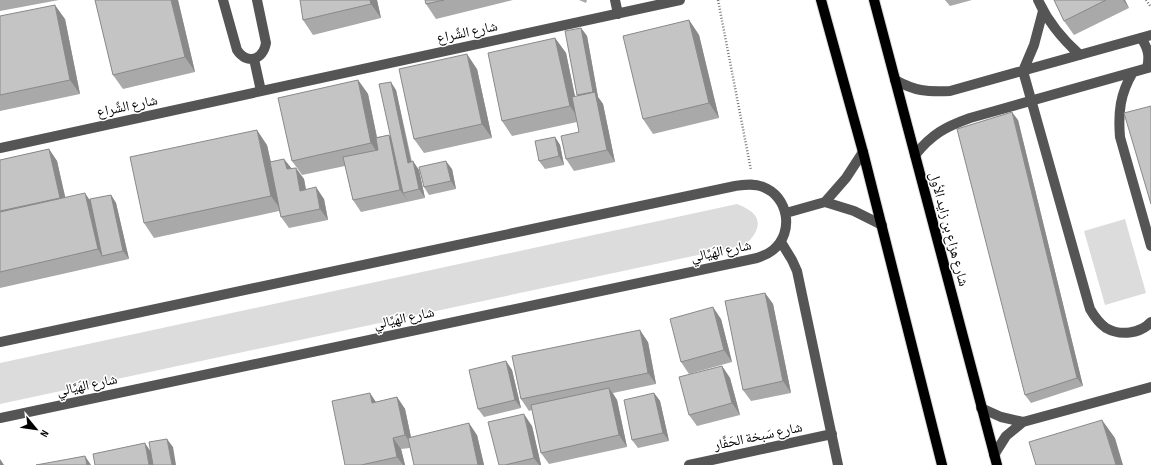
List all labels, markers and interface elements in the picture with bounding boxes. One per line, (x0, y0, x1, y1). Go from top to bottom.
street label: شارع الشِّراع (435, 17, 499, 48)
street label: شارع الشِّراع (95, 91, 159, 122)
street label: شارع هزاع بن زايد الأول (925, 170, 972, 288)
street label: شارع الهَيَّالي (689, 236, 753, 268)
street label: شارع الهَيَّالي (372, 303, 436, 335)
street label: شارع الهَيَّالي (55, 370, 119, 402)
north arrow (16, 409, 56, 449)
street label: شارع سَبخة الحَفَّار (711, 418, 804, 455)
text: N (37, 428, 51, 439)

